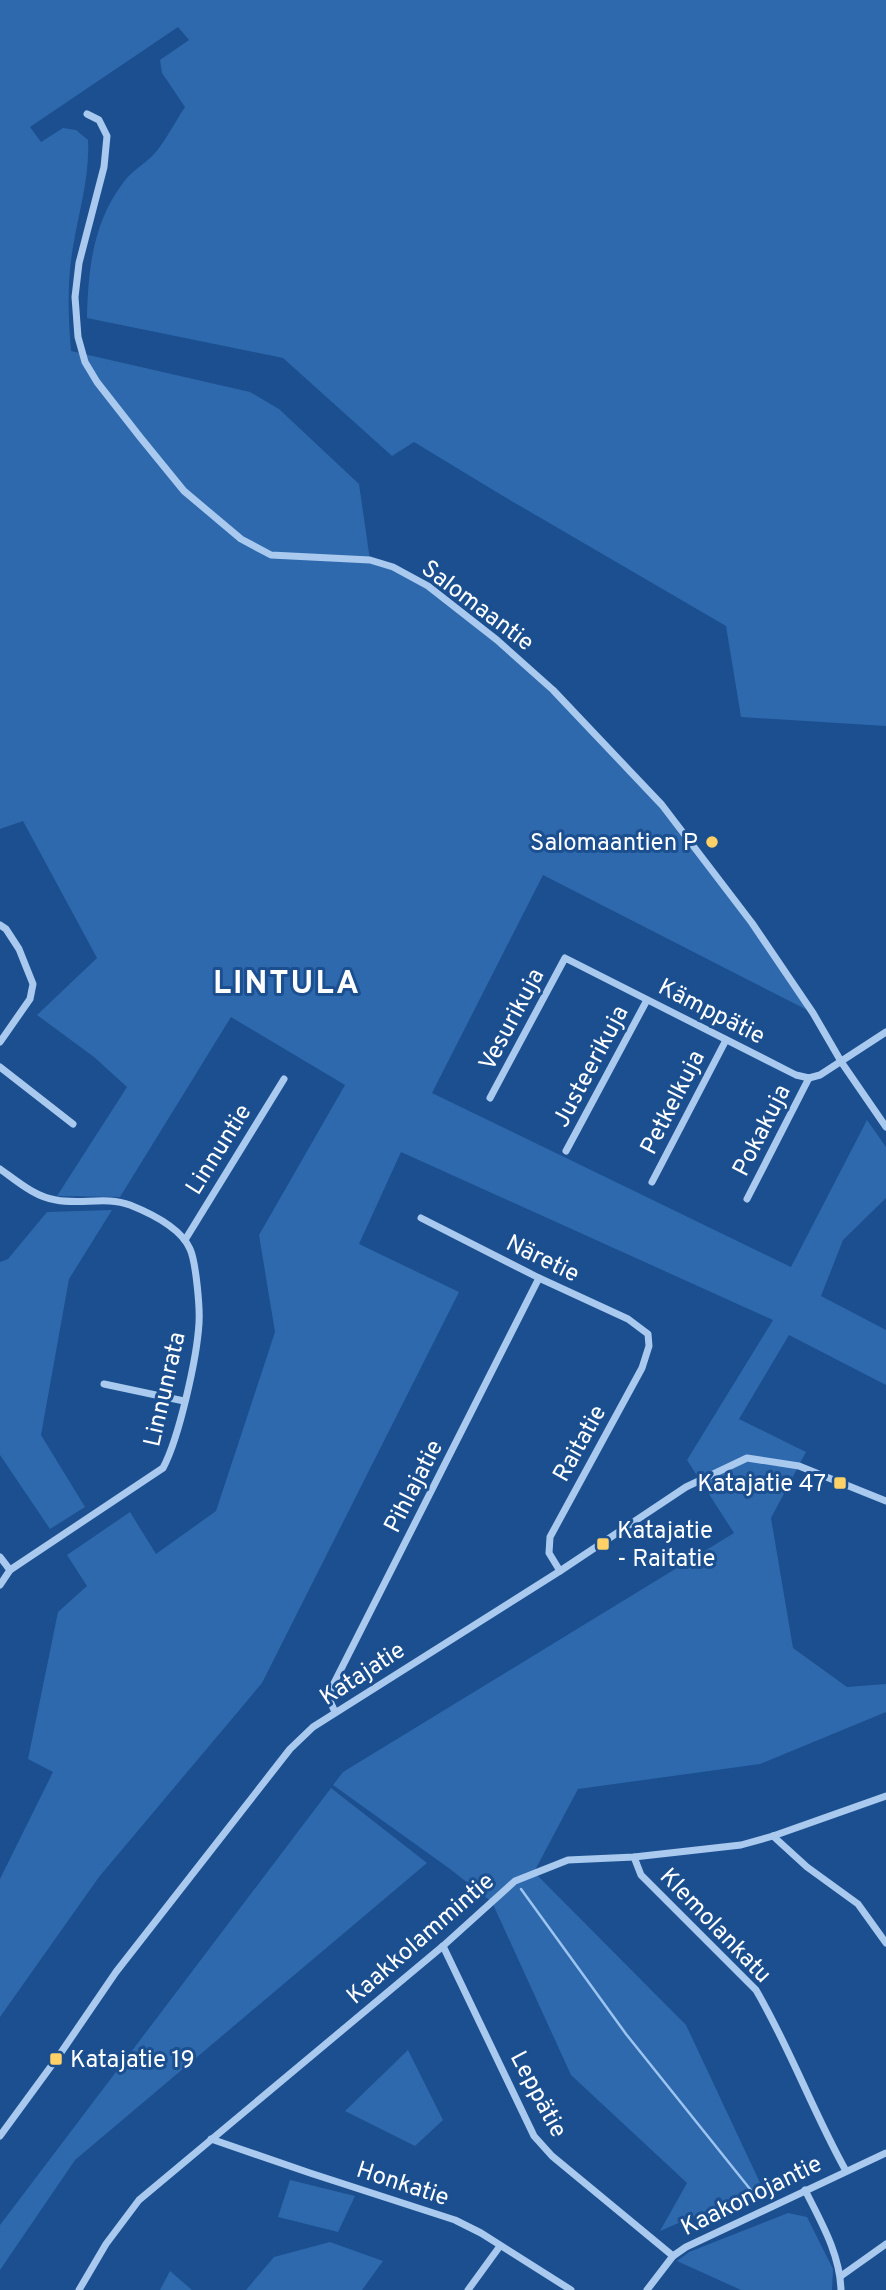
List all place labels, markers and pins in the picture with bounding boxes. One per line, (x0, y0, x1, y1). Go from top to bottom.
place label: Salomaantien P (530, 829, 698, 859)
marker: Salomaantien P (704, 834, 720, 850)
place label: Katajatie 47 (697, 1470, 826, 1500)
marker: Katajatie 47 (832, 1475, 848, 1491)
place label: Katajatie - Raitatie (617, 1517, 715, 1575)
marker: Katajatie - Raitatie (595, 1536, 611, 1552)
place label: Katajatie 19 (70, 2046, 195, 2076)
marker: Katajatie 19 (48, 2051, 64, 2067)

